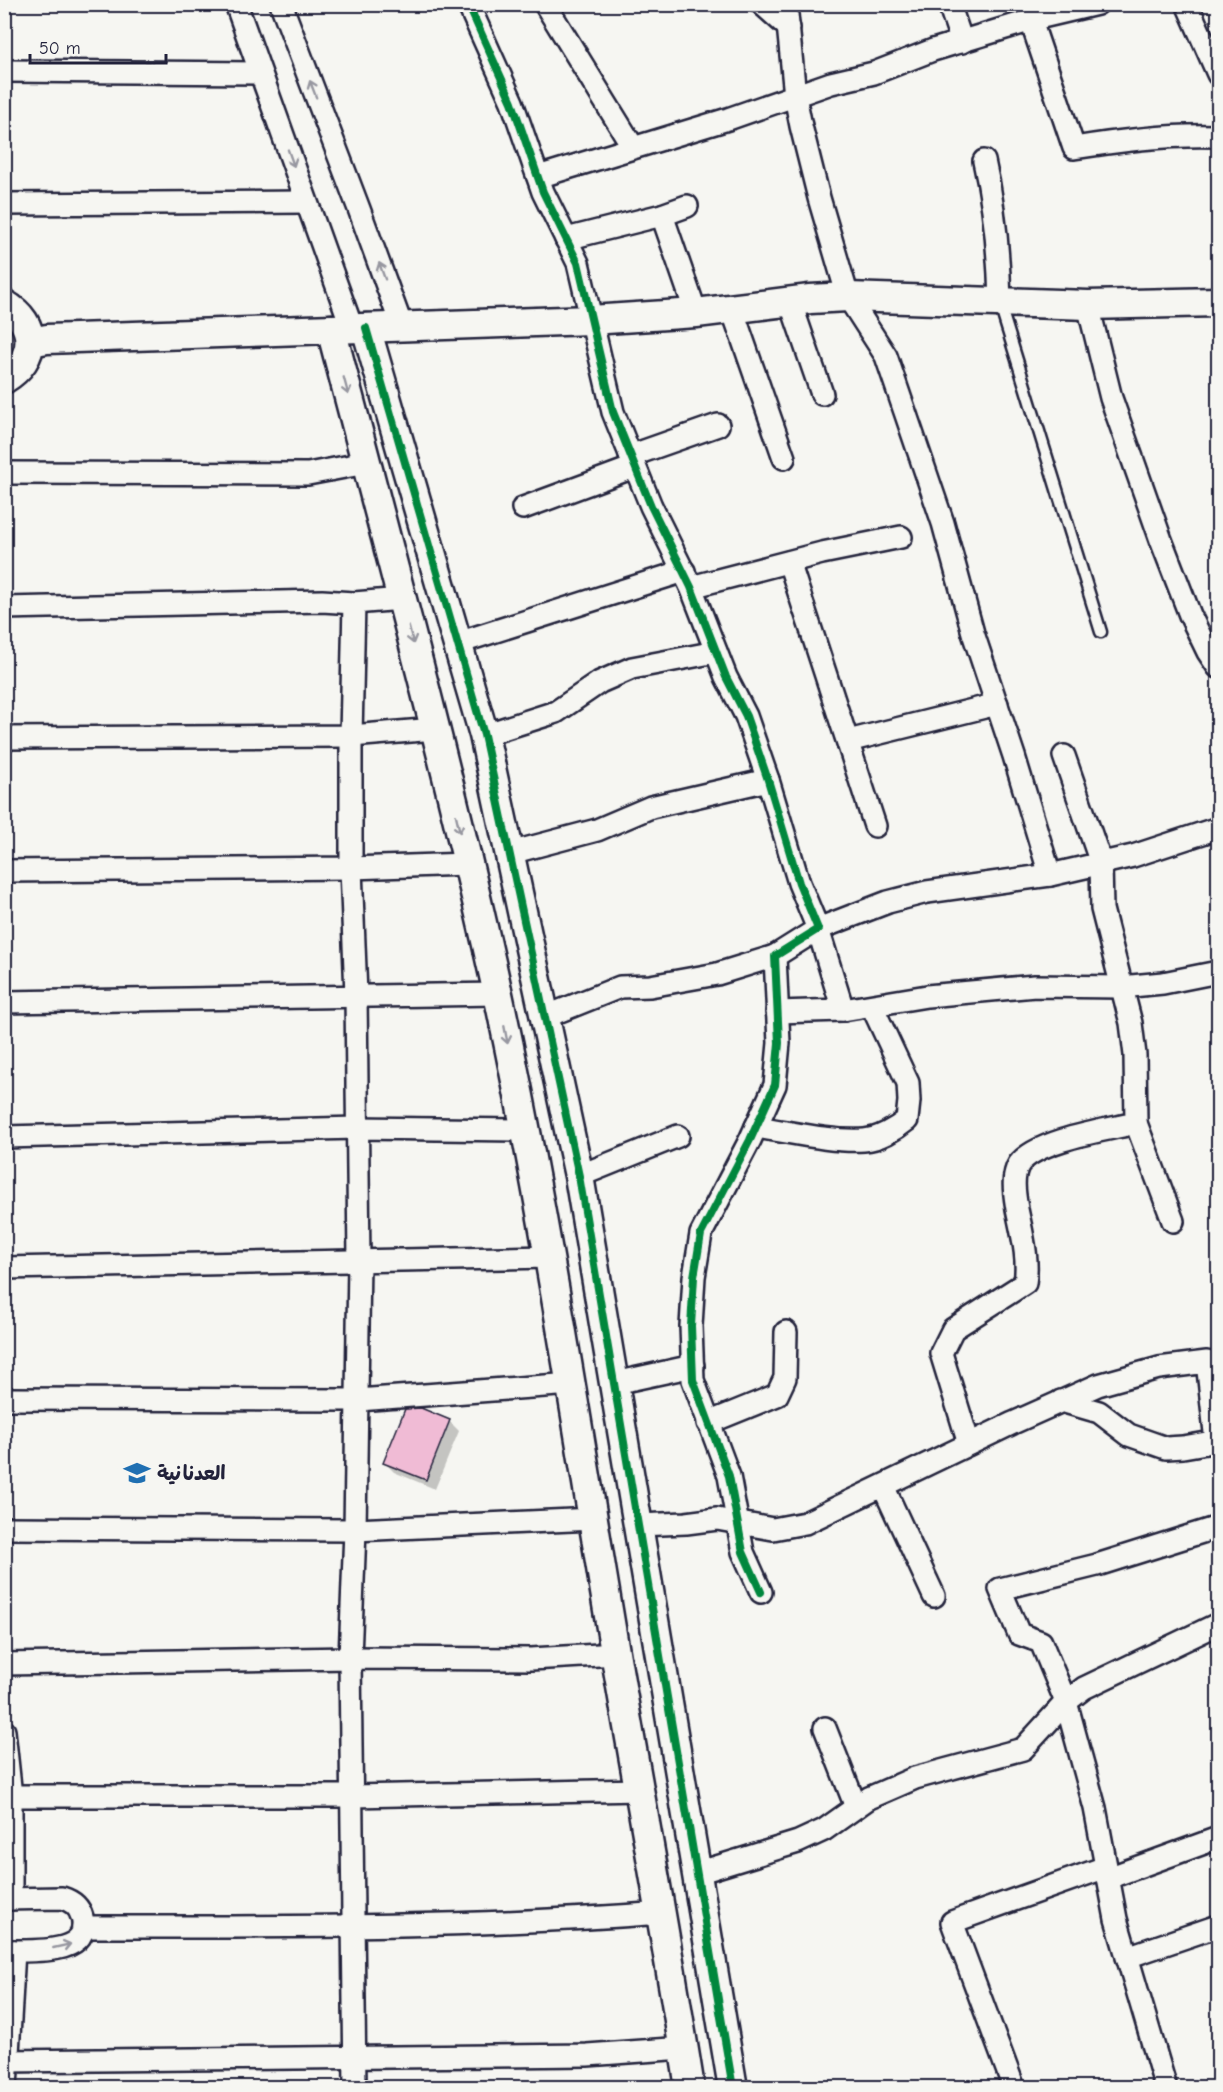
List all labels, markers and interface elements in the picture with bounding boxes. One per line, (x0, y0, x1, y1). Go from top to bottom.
scale bar (30, 27, 166, 65)
text: 50 m (39, 38, 81, 59)
one-way arrow (307, 80, 318, 99)
one-way arrow (286, 149, 297, 167)
one-way arrow (375, 263, 386, 281)
one-way arrow (340, 376, 352, 395)
one-way arrow (406, 625, 417, 644)
one-way arrow (452, 815, 464, 834)
one-way arrow (501, 1025, 512, 1044)
school or university icon: العدنانية (122, 1458, 152, 1488)
place label: العدنانية (157, 1462, 226, 1485)
one-way arrow (53, 1940, 72, 1952)

